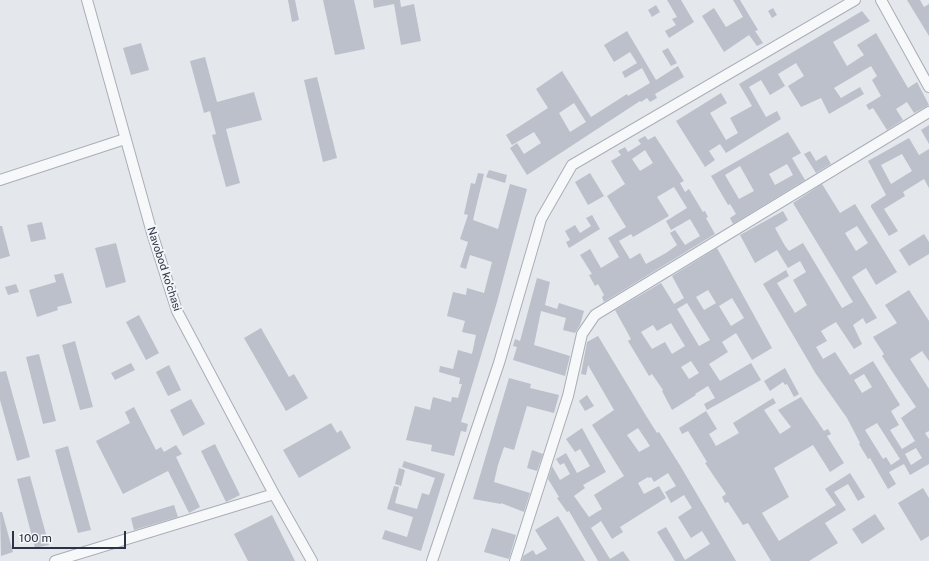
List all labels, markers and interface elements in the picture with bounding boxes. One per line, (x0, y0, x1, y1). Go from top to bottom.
street label: Navobod ko'chasi (144, 225, 184, 313)
scale bar (14, 523, 128, 549)
text: 100 m (19, 531, 52, 545)

